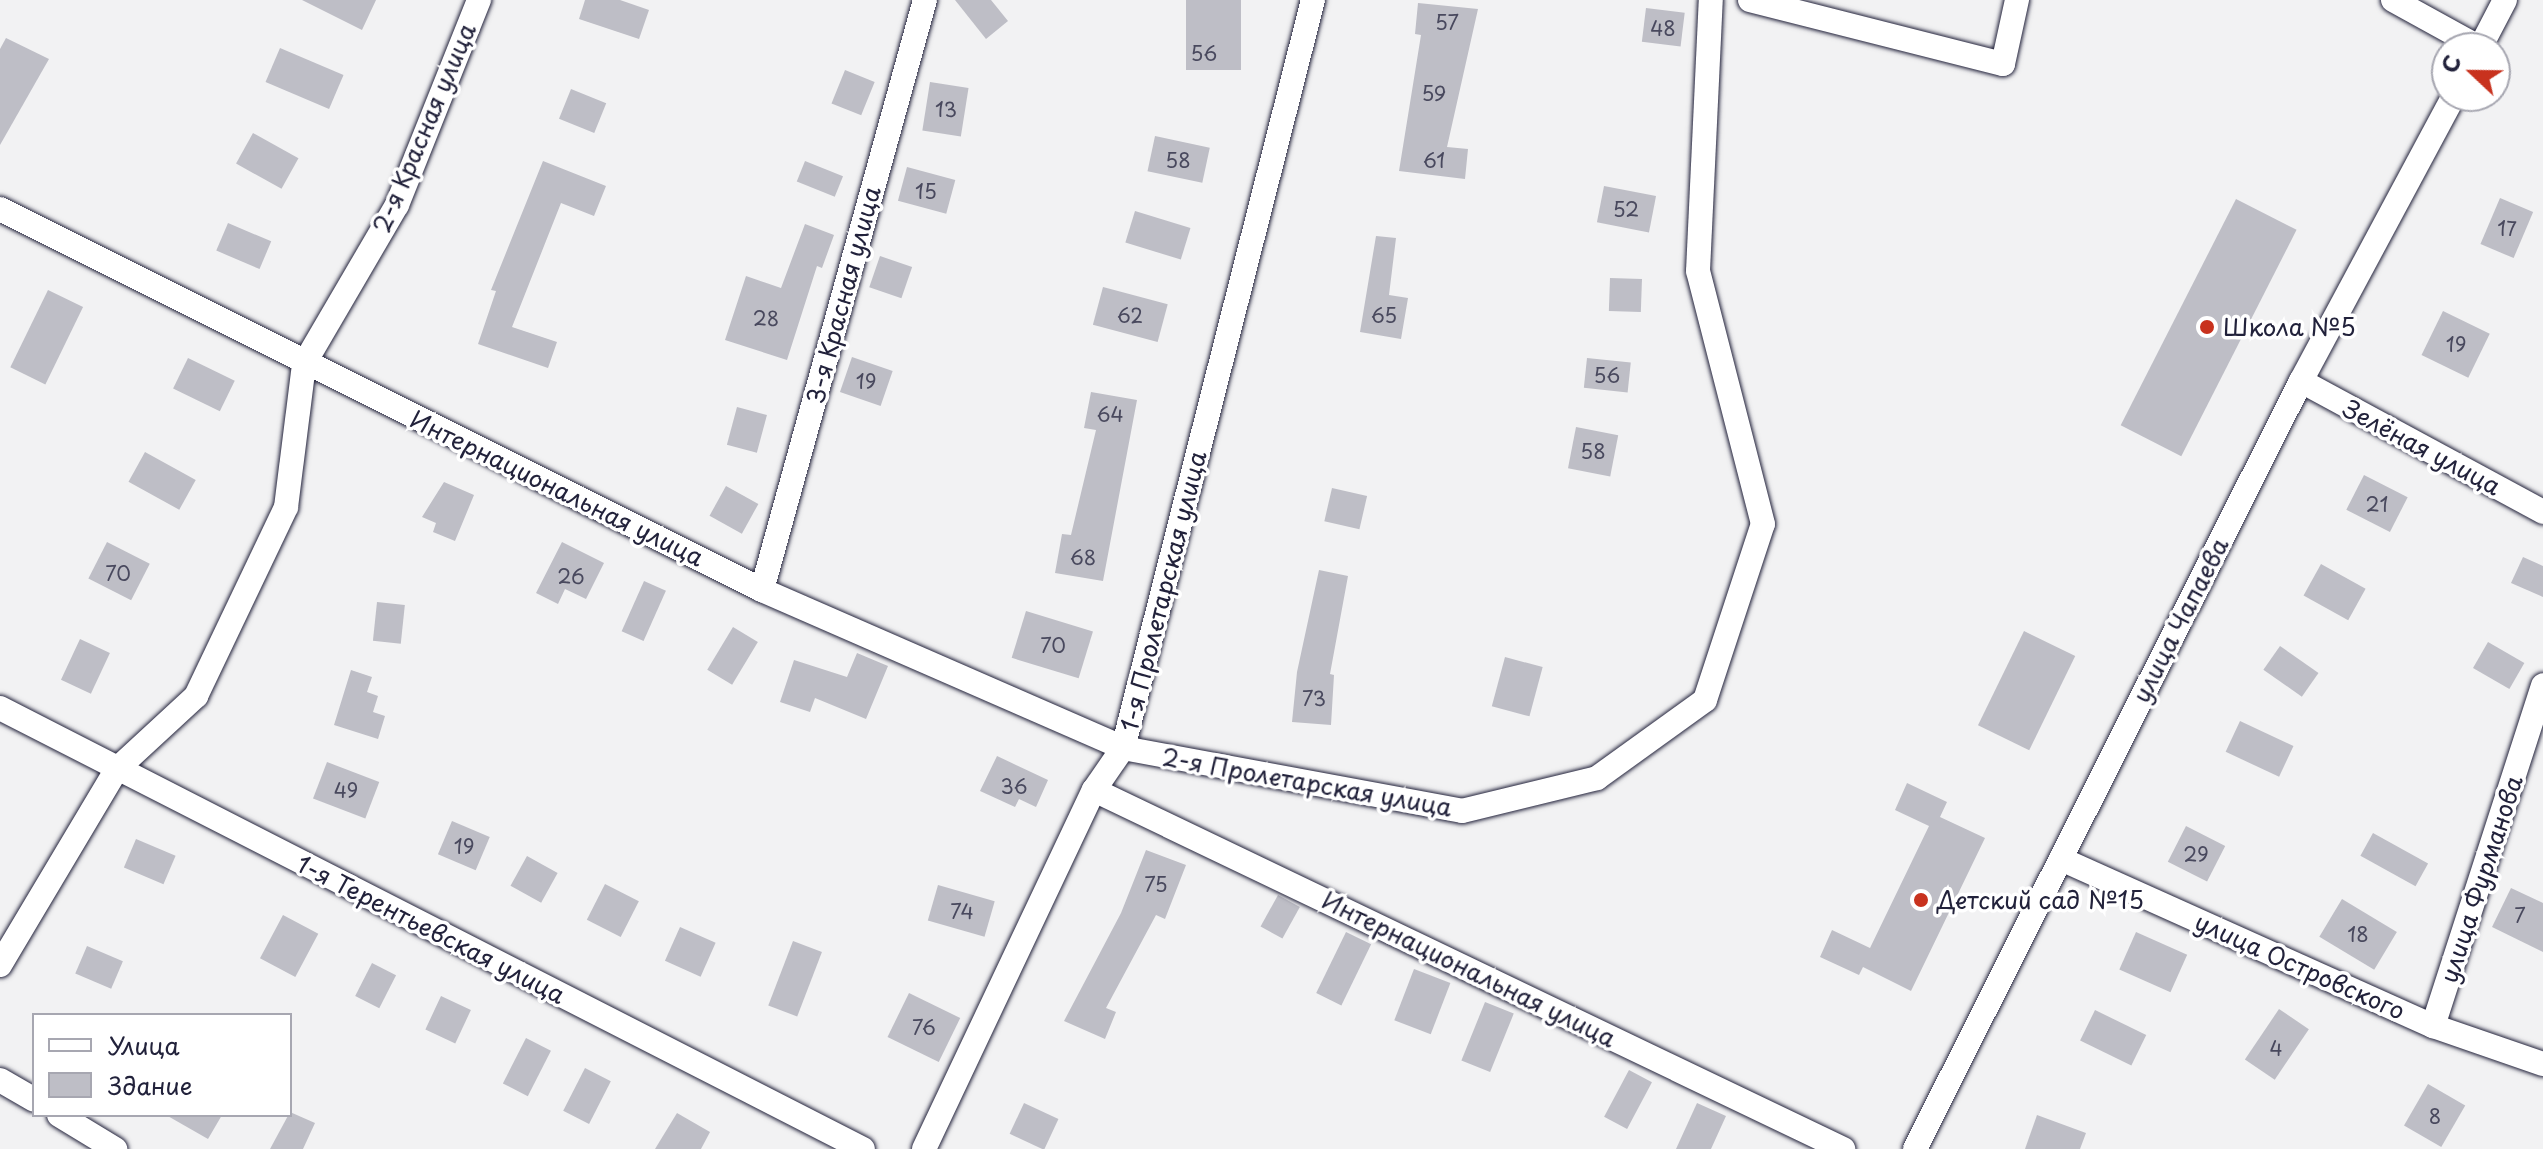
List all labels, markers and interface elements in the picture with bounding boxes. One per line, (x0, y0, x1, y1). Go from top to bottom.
house number: 57 (1435, 10, 1459, 34)
house number: 48 (1650, 16, 1676, 40)
street label: 2-я Красная улица (366, 18, 482, 238)
north arrow (2431, 32, 2511, 112)
house number: 56 (1191, 41, 1217, 65)
text: С (2432, 50, 2469, 77)
house number: 59 (1422, 81, 1446, 105)
house number: 13 (935, 97, 957, 121)
house number: 58 (1165, 148, 1191, 172)
house number: 61 (1423, 148, 1445, 172)
house number: 15 (915, 179, 937, 203)
street label: 3-я Красная улица (800, 182, 886, 408)
house number: 52 (1613, 197, 1639, 221)
house number: 17 (2497, 216, 2517, 240)
house number: 62 (1117, 303, 1143, 327)
house number: 65 (1371, 303, 1397, 327)
house number: 28 (753, 306, 779, 330)
place label: Школа №5 (2223, 313, 2356, 341)
marker: Школа №5 (2198, 318, 2216, 336)
house number: 19 (2446, 332, 2466, 356)
house number: 56 (1594, 363, 1620, 387)
house number: 19 (856, 369, 876, 393)
street label: Зелёная улица (2338, 393, 2506, 501)
house number: 64 (1096, 402, 1124, 426)
street label: Интернациональная улица (405, 404, 709, 572)
house number: 58 (1580, 439, 1606, 463)
street label: 1-я Пролетарская улица (1114, 447, 1212, 735)
house number: 21 (2365, 492, 2389, 516)
street label: улица Чапаева (2126, 533, 2234, 707)
house number: 68 (1070, 545, 1096, 569)
house number: 70 (105, 561, 131, 585)
house number: 26 (557, 564, 585, 588)
house number: 70 (1040, 633, 1066, 657)
house number: 73 (1302, 686, 1326, 710)
street label: 2-я Пролетарская улица (1159, 742, 1455, 822)
street label: улица Фурманова (2434, 771, 2528, 987)
house number: 36 (1000, 774, 1028, 798)
house number: 49 (334, 778, 358, 802)
house number: 19 (454, 834, 474, 858)
house number: 29 (2183, 842, 2209, 866)
street label: 1-я Терентьевская улица (291, 848, 571, 1010)
house number: 75 (1144, 872, 1168, 896)
street label: Интернациональная улица (1317, 885, 1621, 1053)
place label: Детский сад №15 (1937, 886, 2146, 914)
marker: Детский сад №15 (1912, 891, 1930, 909)
house number: 74 (950, 899, 974, 923)
house number: 7 (2514, 903, 2526, 927)
street label: улица Островского (2190, 906, 2410, 1026)
house number: 18 (2347, 922, 2369, 946)
legend (32, 1013, 292, 1117)
house number: 76 (912, 1015, 936, 1039)
text: Улица (108, 1027, 180, 1063)
house number: 4 (2269, 1036, 2283, 1060)
text: Здание (108, 1067, 193, 1103)
house number: 8 (2429, 1104, 2441, 1128)

